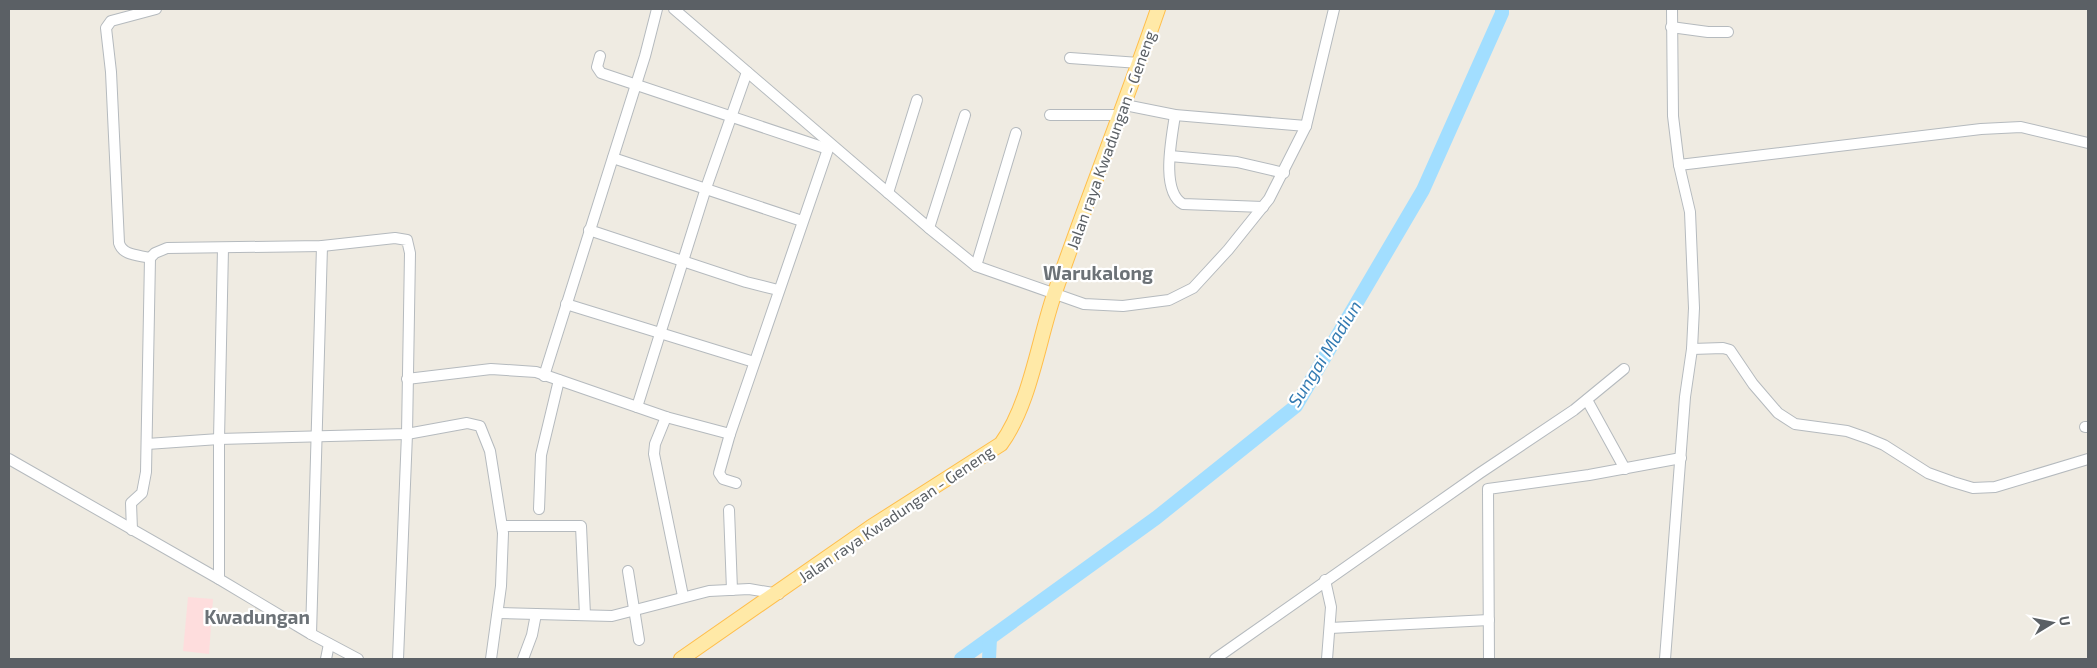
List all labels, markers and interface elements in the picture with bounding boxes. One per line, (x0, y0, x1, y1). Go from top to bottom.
street label: Jalan raya Kwadungan - Geneng (1062, 28, 1159, 252)
district label: Warukalong (1043, 261, 1153, 284)
water label: Sungai Madiun (1283, 296, 1366, 411)
street label: Jalan raya Kwadungan - Geneng (795, 441, 997, 586)
north arrow (2027, 598, 2077, 648)
district label: Kwadungan (204, 605, 310, 628)
text: U (2056, 614, 2075, 627)

